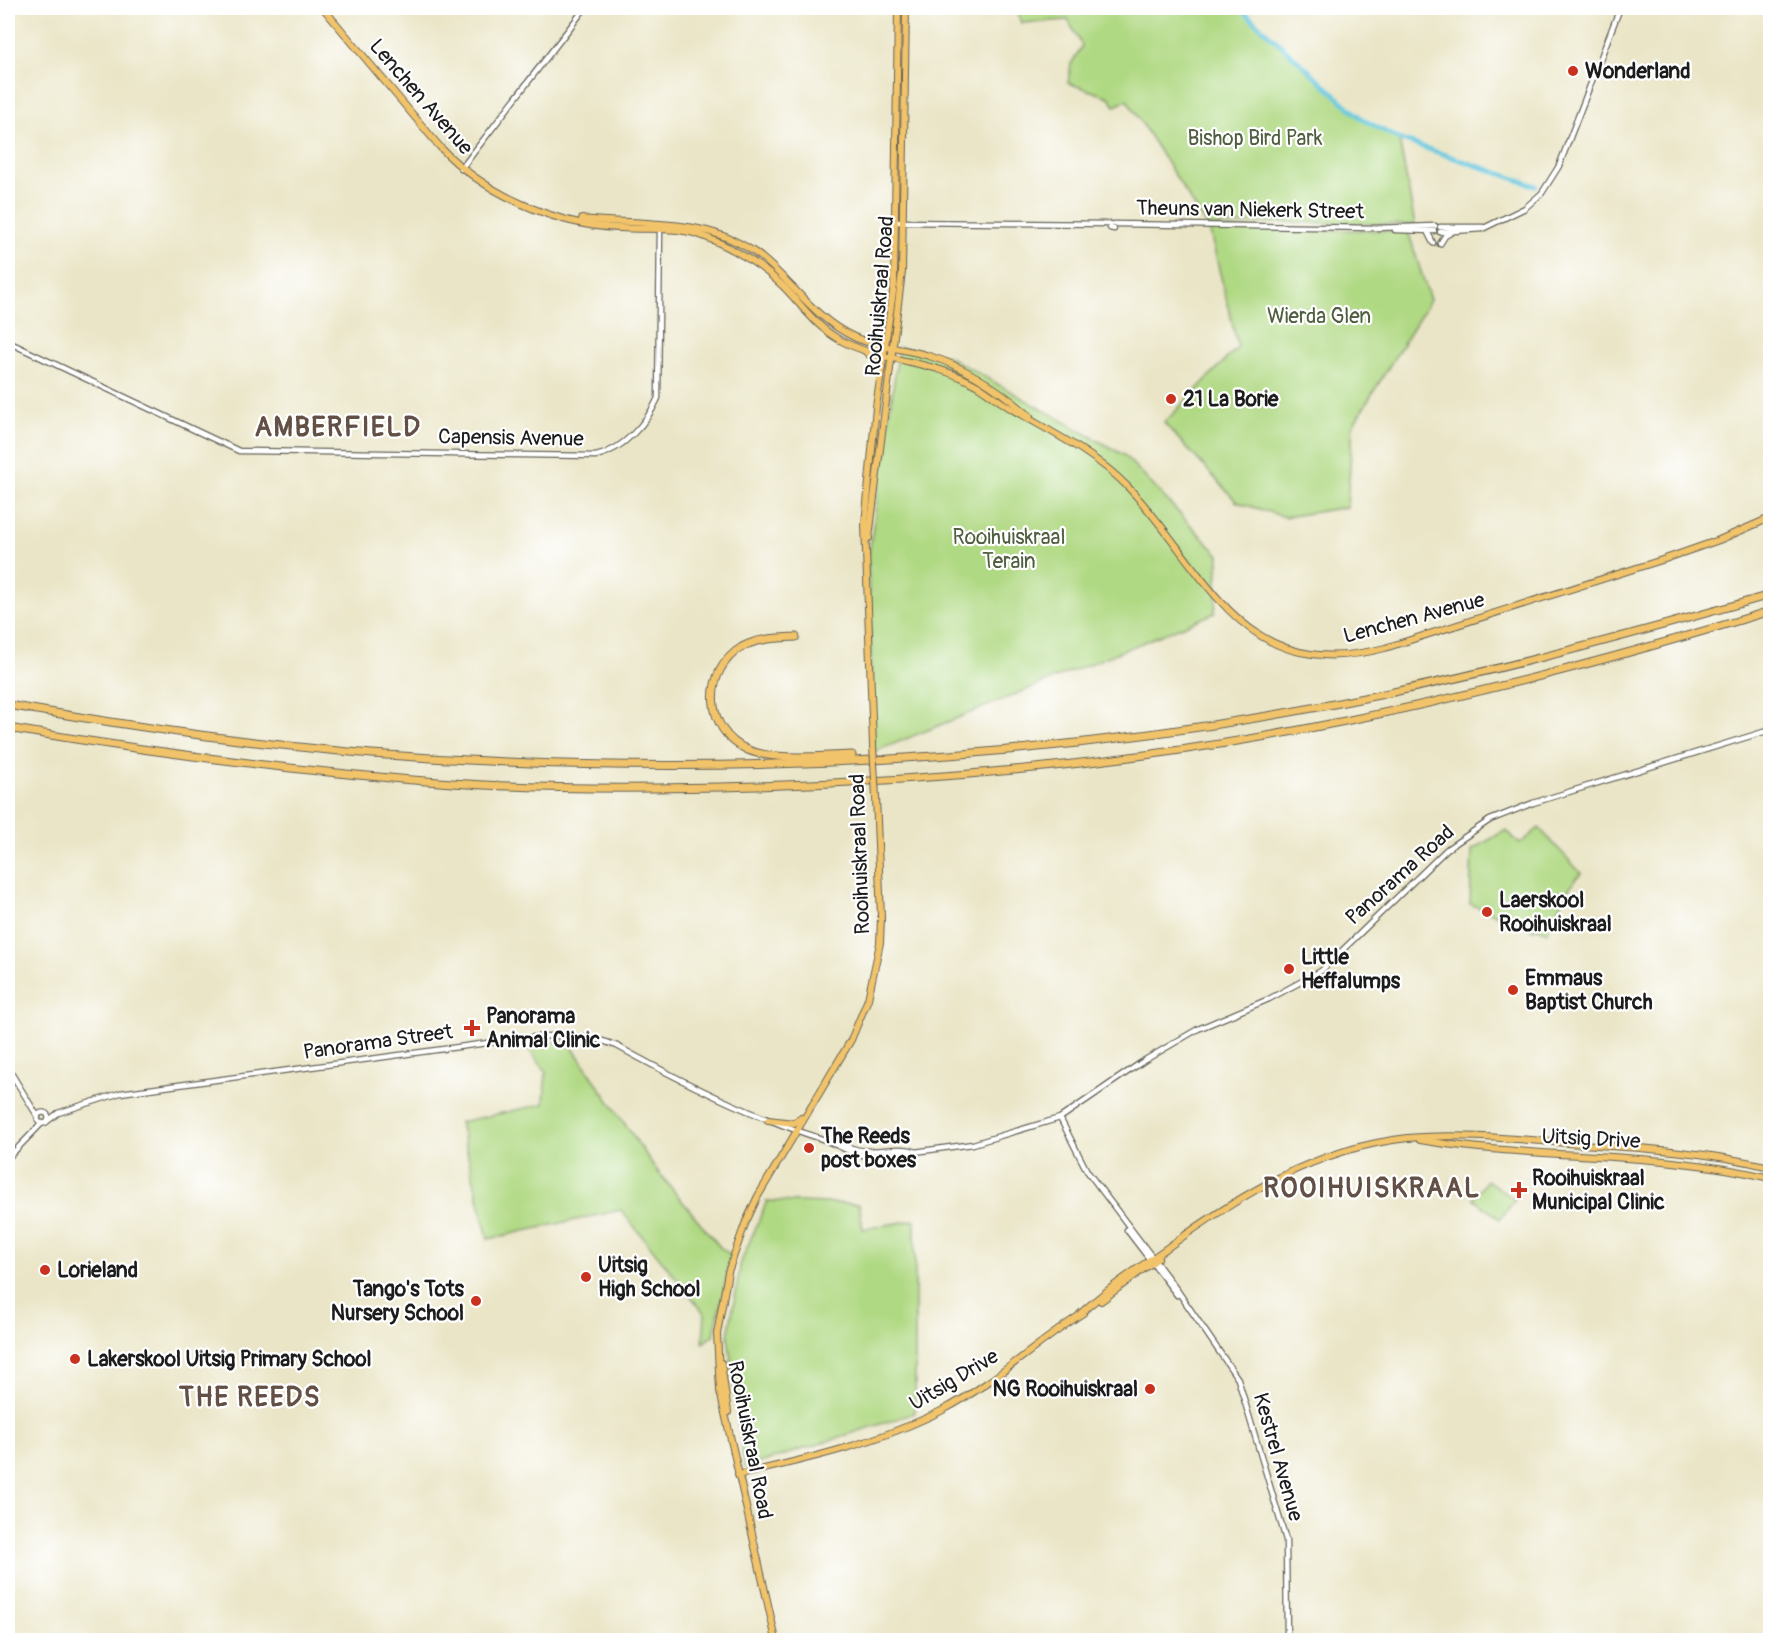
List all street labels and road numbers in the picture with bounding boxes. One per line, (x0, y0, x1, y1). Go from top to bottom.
street label: Lenchen Avenue (363, 33, 479, 161)
street label: Theuns van Niekerk Street (1136, 195, 1365, 225)
street label: Rooihuiskraal Road (860, 215, 900, 377)
street label: Capensis Avenue (438, 423, 585, 453)
street label: Lenchen Avenue (1340, 586, 1488, 650)
street label: Rooihuiskraal Road (844, 773, 876, 935)
street label: Panorama Road (1340, 819, 1460, 931)
street label: Panorama Street (302, 1018, 455, 1066)
street label: Uitsig Drive (1541, 1123, 1642, 1155)
street label: Uitsig Drive (905, 1343, 1004, 1417)
street label: Rooihuiskraal Road (721, 1358, 779, 1522)
street label: Kestrel Avenue (1247, 1390, 1309, 1525)

